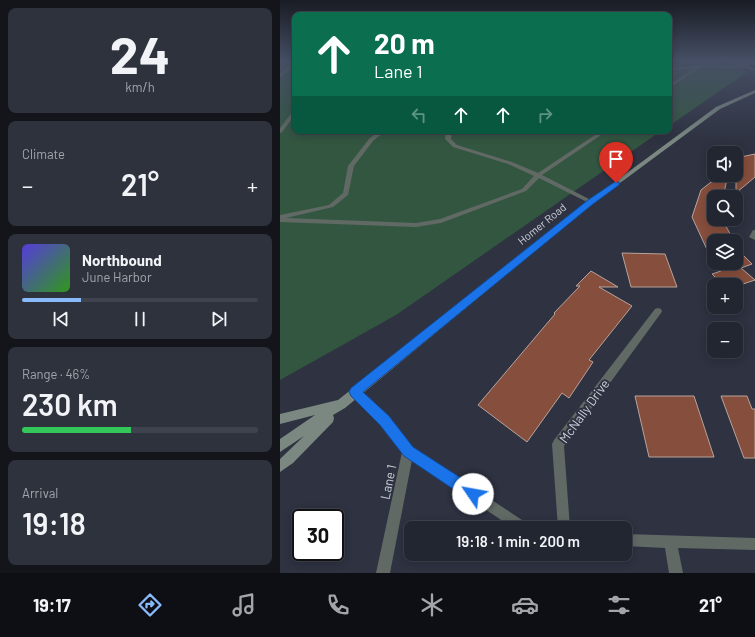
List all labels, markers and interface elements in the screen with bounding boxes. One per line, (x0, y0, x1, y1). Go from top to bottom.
text: 24 (110, 22, 170, 84)
text: 20 m (374, 26, 435, 60)
icon: ahead (308, 28, 360, 80)
text: Lane 1 (374, 60, 423, 82)
text: km/h (125, 79, 155, 95)
icon: left (408, 104, 430, 126)
icon: ahead (450, 104, 472, 126)
icon: ahead (492, 104, 514, 126)
icon: right (534, 104, 556, 126)
pin (599, 142, 633, 183)
text: Climate (22, 146, 65, 162)
map controls (707, 146, 743, 358)
button: sound (707, 146, 743, 182)
icon: arrive (605, 148, 627, 170)
text: 21° (121, 166, 159, 202)
text: − (22, 172, 33, 198)
text: + (247, 172, 258, 198)
button: search (707, 190, 743, 226)
street label: Homer Road (515, 200, 569, 247)
button: layers (707, 234, 743, 270)
text: Northbound (82, 251, 162, 269)
text: June Harbor (82, 269, 152, 285)
button: + (707, 278, 743, 314)
icon: previous (50, 308, 72, 330)
icon: pause (129, 308, 151, 330)
icon: next (208, 308, 230, 330)
button: − (707, 322, 743, 358)
text: Range · 46% (22, 366, 90, 382)
street label: McNally Drive (555, 376, 613, 446)
text: 230 km (22, 386, 118, 422)
street label: Lane 1 (377, 463, 399, 501)
position arrow (452, 473, 494, 515)
text: Arrival (22, 485, 58, 501)
text: 19:18 (22, 505, 86, 541)
speed limit sign: 30 (292, 509, 344, 561)
text: 19:18 · 1 min · 200 m (456, 532, 580, 550)
icon: directions (136, 591, 164, 619)
icon: music (230, 591, 258, 619)
icon: phone (324, 591, 352, 619)
icon: climate (418, 591, 446, 619)
icon: car (511, 591, 539, 619)
icon: filters (605, 591, 633, 619)
text: 19:17 (33, 594, 71, 616)
text: 21° (699, 594, 722, 616)

